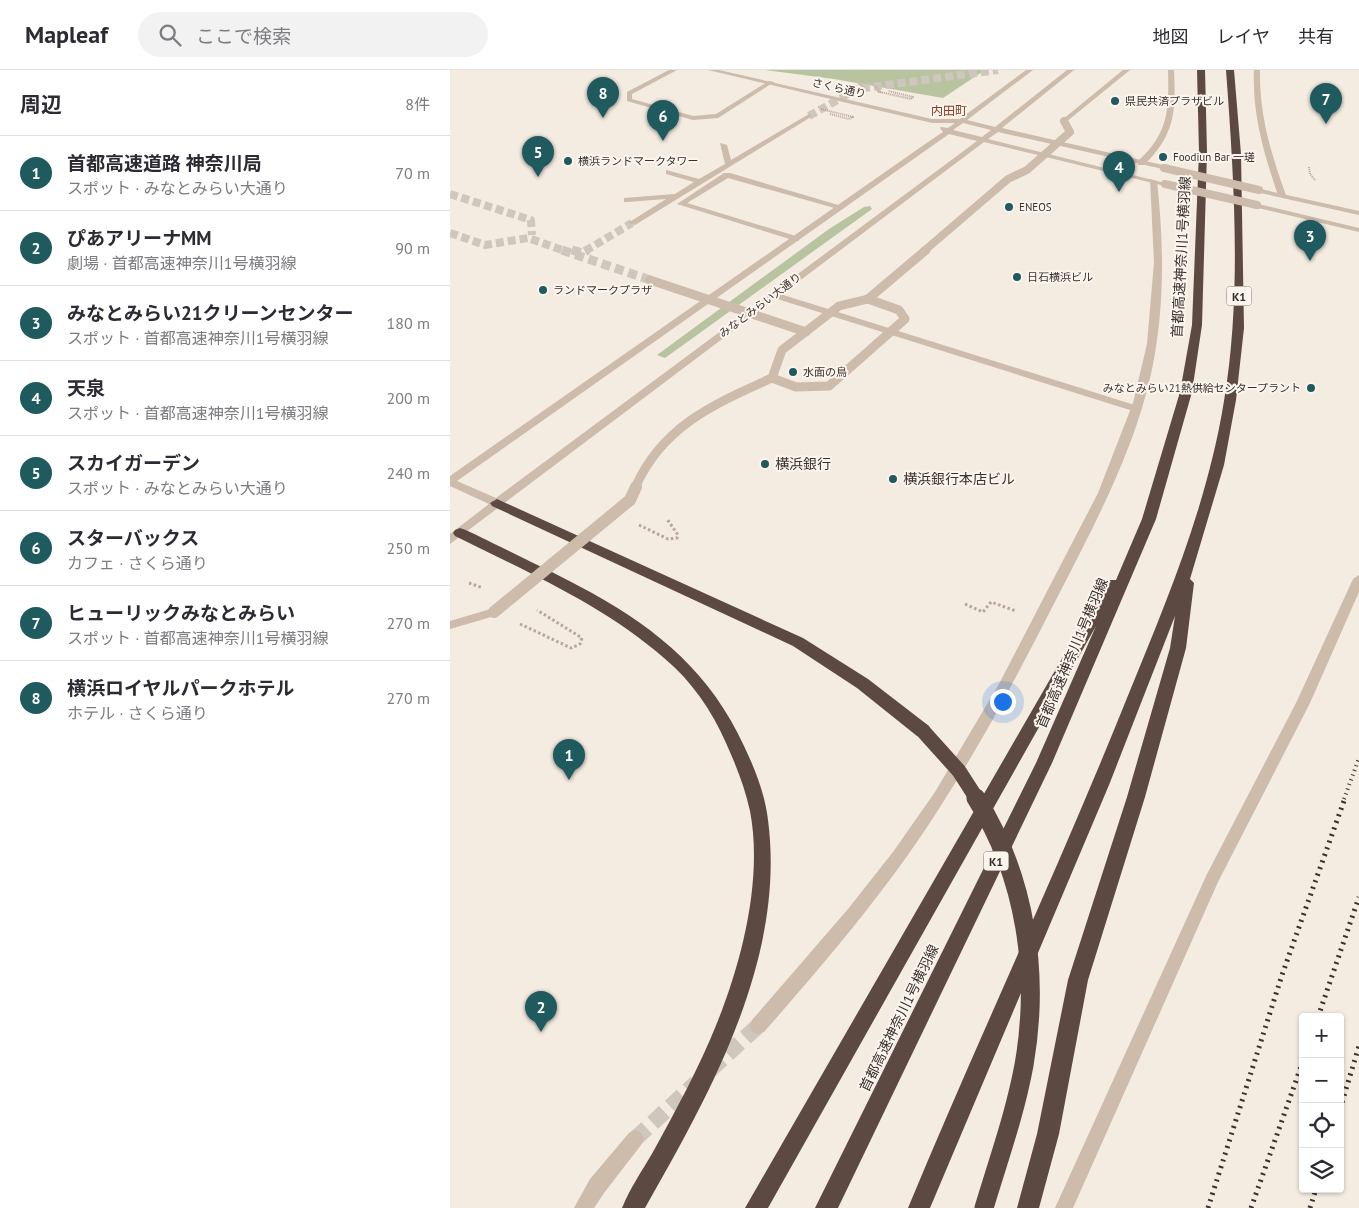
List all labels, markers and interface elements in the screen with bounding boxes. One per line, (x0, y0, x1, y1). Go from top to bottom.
search box (138, 12, 488, 57)
text: Mapleaf (25, 19, 108, 50)
icon: search (156, 21, 184, 49)
text: ここで検索 (196, 24, 291, 48)
text: 地図 (1153, 25, 1189, 48)
text: レイヤ (1217, 25, 1270, 48)
text: 共有 (1298, 25, 1334, 48)
street label: さくら通り (811, 75, 867, 101)
pin: 8 (587, 77, 619, 118)
pin: 7 (1310, 83, 1342, 124)
text: 周辺 (20, 91, 62, 118)
text: 8件 (405, 94, 430, 114)
place label: 県民共済プラザビル (1125, 94, 1224, 108)
marker: 県民共済プラザビル (1109, 95, 1121, 107)
pin: 6 (647, 100, 679, 141)
district label: 内田町 (931, 103, 967, 118)
pin: 5 (522, 136, 554, 177)
place label: Foodiun Bar 一瑳 (1173, 150, 1255, 164)
text: 首都高速道路 神奈川局 (67, 151, 262, 175)
pin: 4 (1103, 151, 1135, 192)
marker: Foodiun Bar 一瑳 (1157, 151, 1169, 163)
place label: 横浜ランドマークタワー (578, 154, 699, 168)
marker: 横浜ランドマークタワー (562, 155, 574, 167)
text: 1 (31, 163, 41, 183)
text: 70 m (395, 163, 430, 183)
street label: 首都高速神奈川1号横羽線 (1168, 176, 1194, 338)
text: スポット · みなとみらい大通り (67, 178, 288, 198)
place label: ENEOS (1019, 200, 1052, 214)
marker: ENEOS (1003, 201, 1015, 213)
pin: 3 (1294, 220, 1326, 261)
text: ぴあアリーナMM (67, 226, 211, 250)
text: 2 (31, 238, 41, 258)
text: 90 m (395, 238, 430, 258)
text: 劇場 · 首都高速神奈川1号横羽線 (67, 253, 297, 273)
street label: みなとみらい大通り (716, 270, 804, 340)
place label: 日石横浜ビル (1027, 270, 1093, 284)
marker: 日石横浜ビル (1011, 271, 1023, 283)
place label: ランドマークプラザ (553, 283, 652, 297)
marker: ランドマークプラザ (537, 284, 549, 296)
road number: K1 (1226, 287, 1252, 306)
text: みなとみらい21クリーンセンター (67, 301, 354, 325)
text: 3 (31, 313, 41, 333)
text: 180 m (387, 313, 430, 333)
text: スポット · 首都高速神奈川1号横羽線 (67, 328, 329, 348)
place label: 水面の鳥 (803, 365, 847, 379)
marker: 水面の鳥 (787, 366, 799, 378)
text: 天泉 (67, 376, 105, 400)
place label: みなとみらい21熱供給センタープラント (1103, 381, 1301, 395)
marker: みなとみらい21熱供給センタープラント (1305, 382, 1317, 394)
text: 4 (31, 388, 41, 408)
text: 200 m (387, 388, 430, 408)
text: スポット · 首都高速神奈川1号横羽線 (67, 403, 329, 423)
text: スカイガーデン (67, 451, 200, 475)
place label: 横浜銀行 (775, 455, 831, 473)
marker: 横浜銀行 (759, 458, 771, 470)
text: 5 (31, 463, 41, 483)
text: 240 m (387, 463, 430, 483)
place label: 横浜銀行本店ビル (903, 470, 1015, 488)
marker: 横浜銀行本店ビル (887, 473, 899, 485)
text: スポット · みなとみらい大通り (67, 478, 288, 498)
text: スターバックス (67, 526, 199, 550)
text: 6 (31, 538, 41, 558)
text: 250 m (387, 538, 430, 558)
text: カフェ · さくら通り (67, 553, 208, 573)
street label: 首都高速神奈川1号横羽線 (1032, 575, 1112, 731)
text: ヒューリックみなとみらい (67, 601, 295, 625)
text: 7 (31, 613, 41, 633)
text: 270 m (387, 613, 430, 633)
text: スポット · 首都高速神奈川1号横羽線 (67, 628, 329, 648)
text: 横浜ロイヤルパークホテル (67, 676, 294, 700)
text: 8 (31, 688, 41, 708)
text: 270 m (387, 688, 430, 708)
your location (990, 689, 1016, 715)
text: ホテル · さくら通り (67, 703, 208, 723)
pin: 1 (553, 739, 585, 780)
road number: K1 (984, 851, 1008, 870)
street label: 首都高速神奈川1号横羽線 (855, 941, 943, 1095)
pin: 2 (525, 991, 557, 1032)
map controls (1299, 1013, 1344, 1193)
button: + (1299, 1013, 1344, 1058)
button: − (1299, 1058, 1344, 1103)
button: locate (1299, 1103, 1344, 1148)
button: layers (1299, 1148, 1344, 1193)

